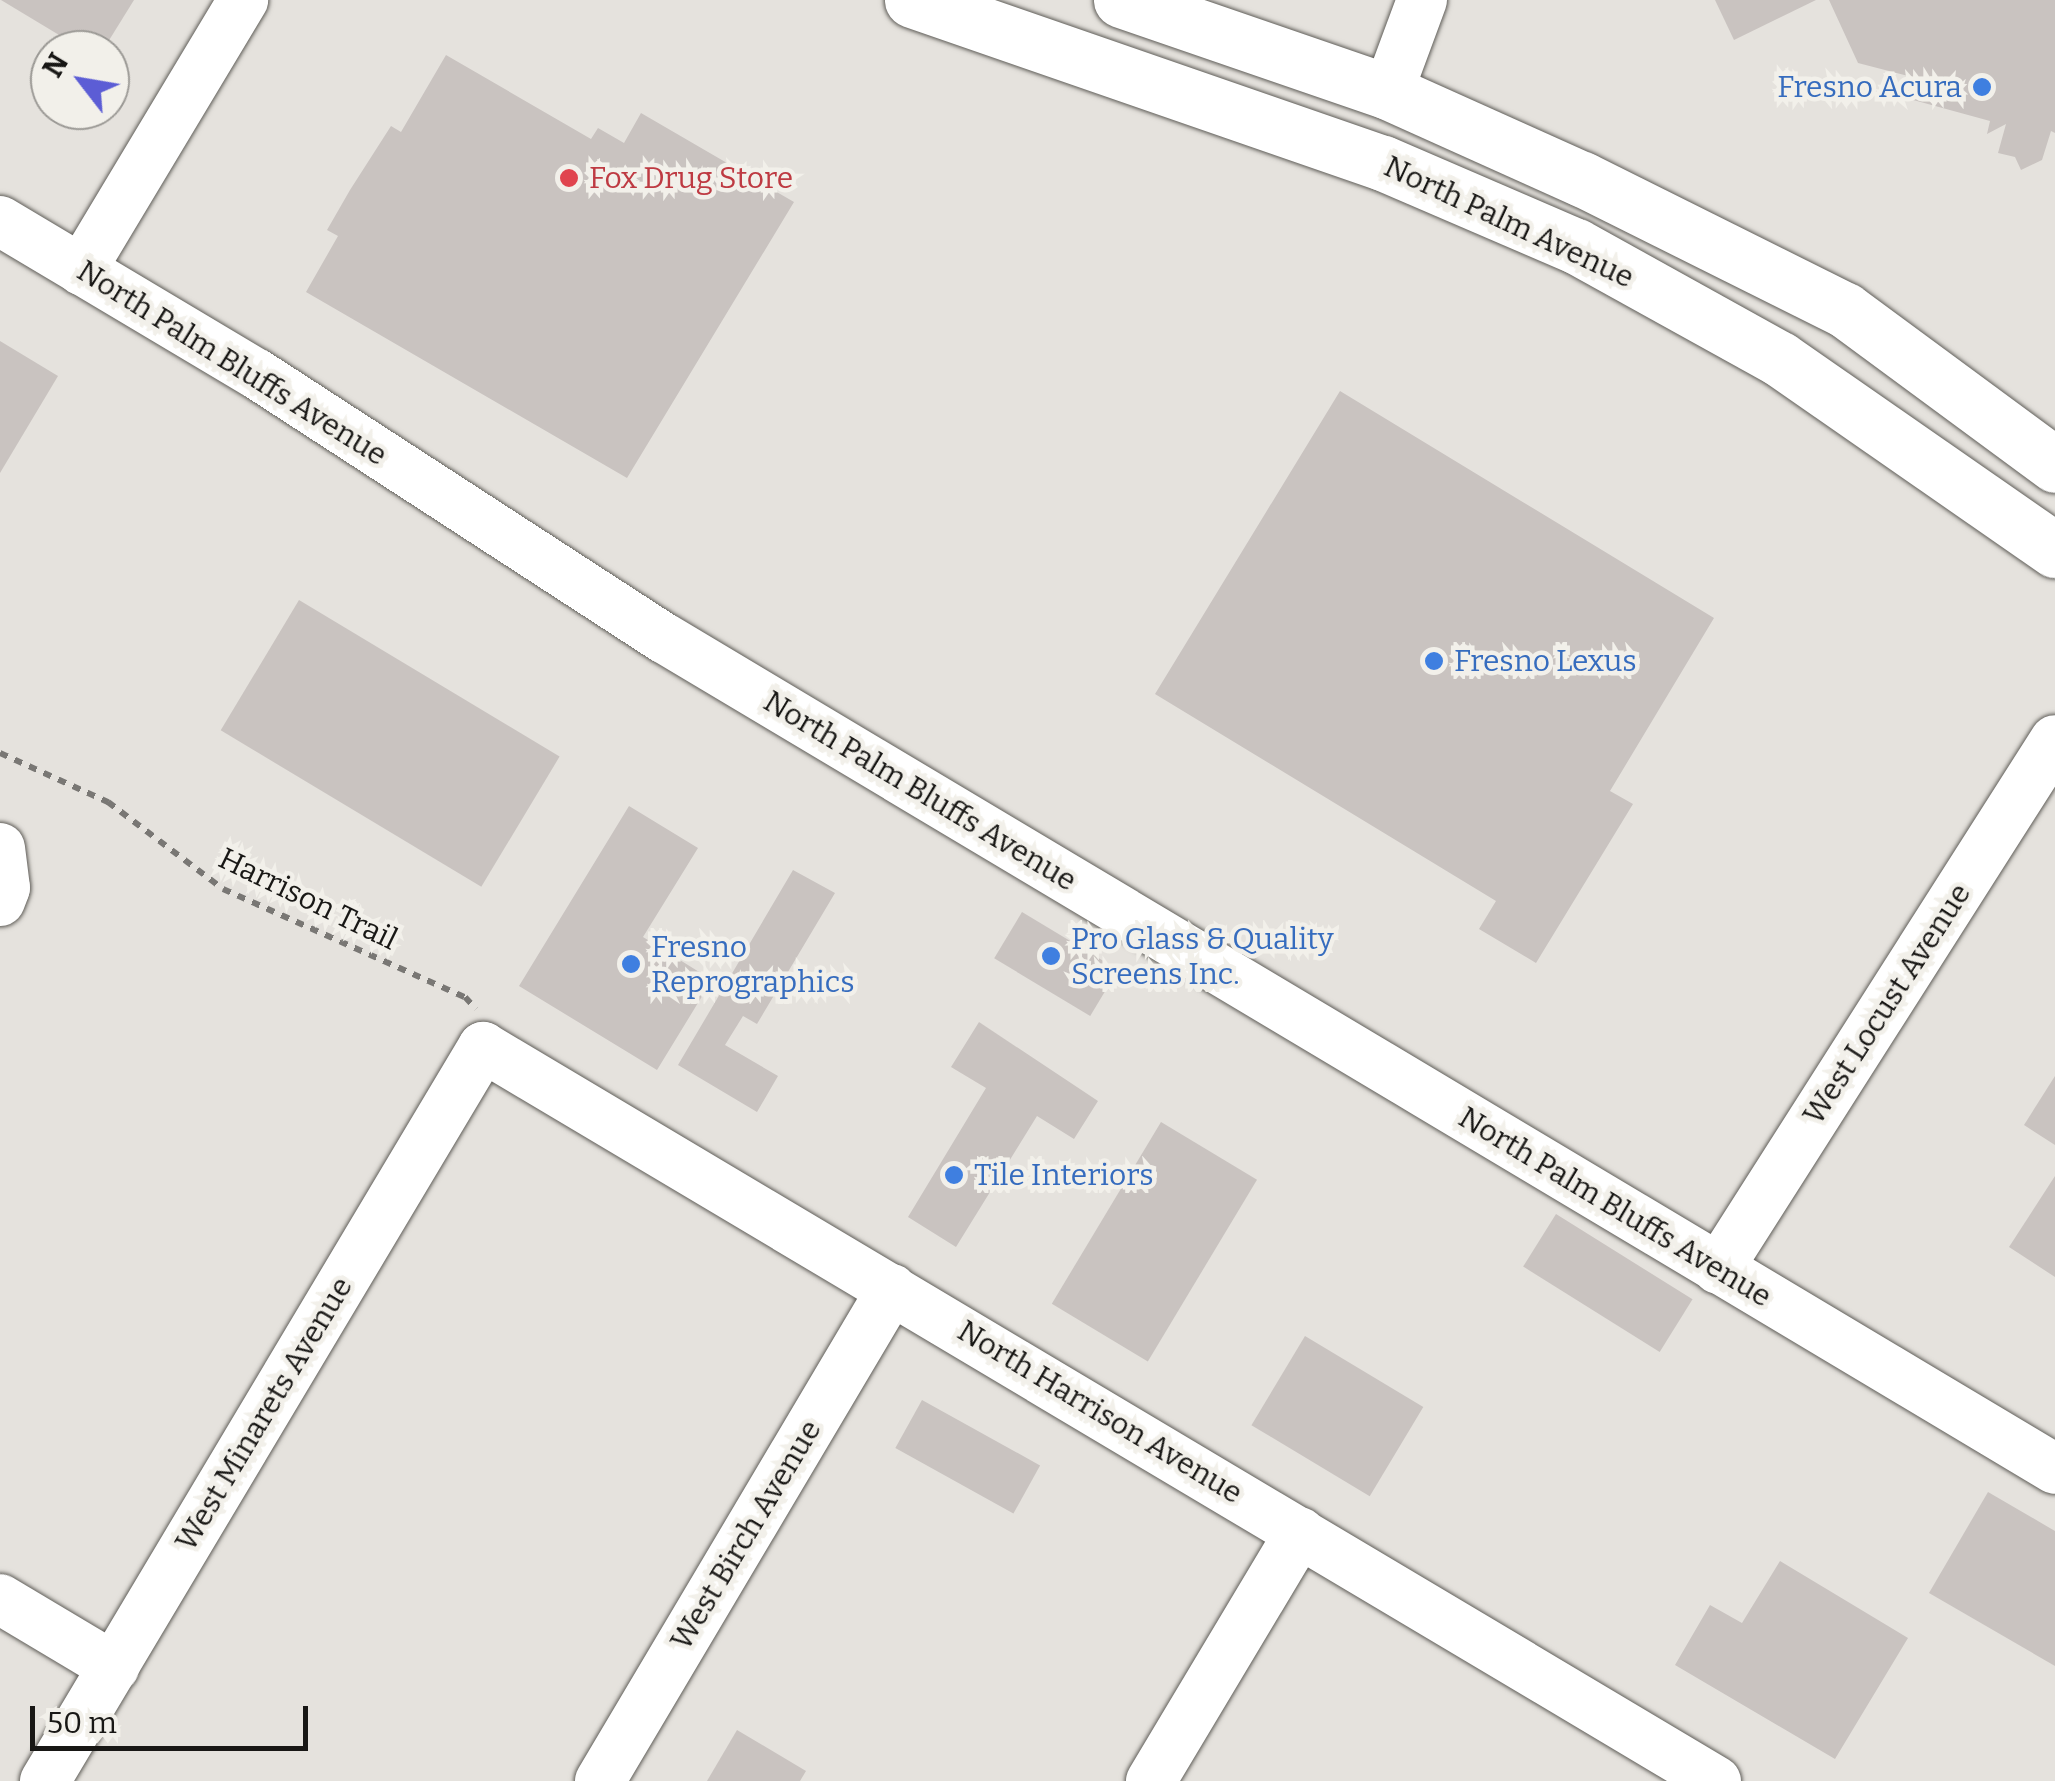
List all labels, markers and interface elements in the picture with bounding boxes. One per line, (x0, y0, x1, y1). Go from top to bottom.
north arrow (30, 30, 130, 130)
text: N (36, 48, 75, 83)
place label: Fresno Acura (1777, 69, 1962, 105)
marker: Fresno Acura (1971, 76, 1993, 98)
street label: North Palm Avenue (1378, 148, 1640, 296)
place label: Fox Drug Store (589, 160, 793, 196)
marker: Fox Drug Store (558, 167, 580, 189)
street label: North Palm Bluffs Avenue (71, 253, 393, 473)
place label: Fresno Lexus (1454, 643, 1637, 679)
marker: Fresno Lexus (1423, 650, 1445, 672)
street label: North Palm Bluffs Avenue (757, 683, 1083, 899)
street label: Harrison Trail (213, 840, 403, 958)
street label: West Locust Avenue (1796, 877, 1978, 1131)
place label: Pro Glass & Quality Screens Inc. (1071, 921, 1333, 992)
place label: Fresno Reprographics (651, 929, 854, 1000)
marker: Pro Glass & Quality Screens Inc. (1040, 945, 1062, 967)
marker: Fresno Reprographics (620, 953, 642, 975)
street label: North Palm Bluffs Avenue (1452, 1099, 1778, 1315)
place label: Tile Interiors (974, 1157, 1154, 1193)
marker: Tile Interiors (943, 1164, 965, 1186)
street label: West Minarets Avenue (168, 1271, 360, 1557)
street label: North Harrison Avenue (951, 1313, 1249, 1511)
street label: West Birch Avenue (663, 1414, 829, 1656)
scale bar (35, 1686, 312, 1748)
text: 50 m (47, 1705, 117, 1741)

